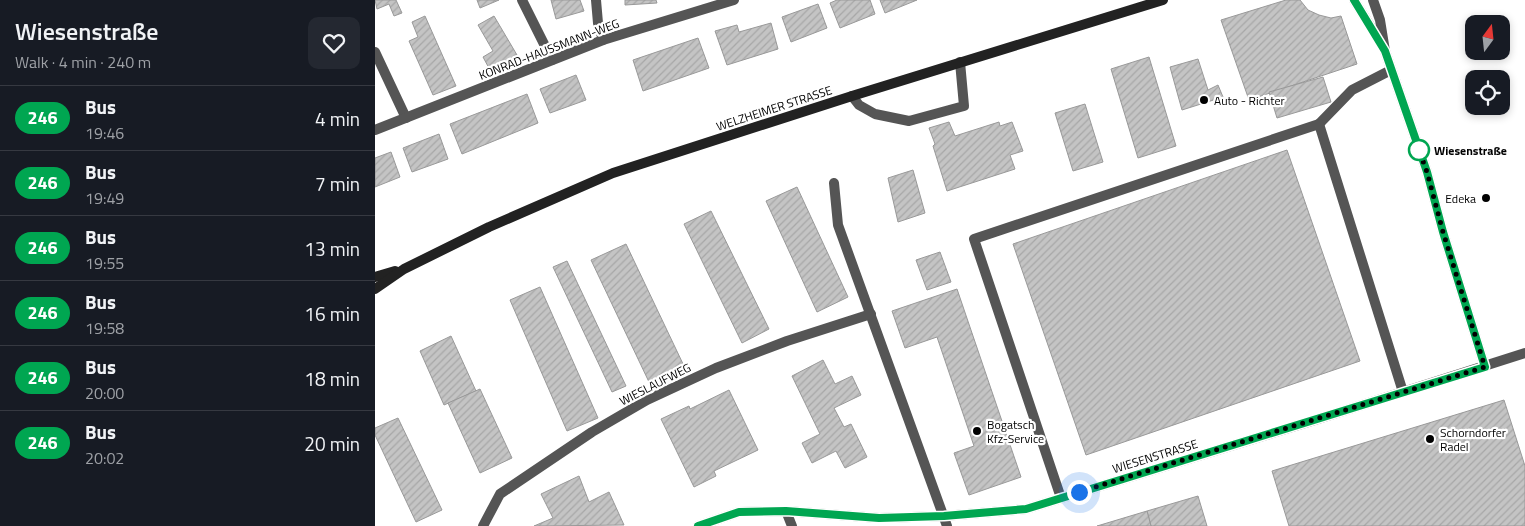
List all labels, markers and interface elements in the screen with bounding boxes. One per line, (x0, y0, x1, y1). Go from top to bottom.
text: Wiesenstraße (15, 13, 159, 49)
street label: KONRAD-HAUSSMANN-WEG (476, 13, 622, 85)
north arrow (1465, 15, 1510, 60)
map controls (1465, 15, 1510, 115)
button: heart (308, 17, 360, 69)
text: Walk · 4 min · 240 m (15, 50, 151, 74)
button: locate (1465, 70, 1510, 115)
street label: WELZHEIMER STRASSE (714, 80, 835, 136)
place label: Auto - Richter (1214, 91, 1285, 110)
text: Bus (85, 92, 116, 121)
marker: Auto - Richter (1198, 94, 1210, 106)
text: 246 (27, 104, 58, 131)
text: 4 min (315, 104, 360, 133)
text: 19:46 (85, 121, 124, 145)
marker: Wiesenstraße (1408, 139, 1430, 161)
place label: Wiesenstraße (1434, 141, 1507, 160)
text: Bus (85, 157, 116, 186)
text: 246 (27, 169, 58, 196)
text: 7 min (315, 169, 360, 198)
text: 19:49 (85, 186, 124, 210)
place label: Edeka (1445, 189, 1476, 208)
marker: Edeka (1480, 192, 1492, 204)
text: Bus (85, 222, 116, 251)
text: 246 (27, 234, 58, 261)
text: 13 min (304, 234, 360, 263)
text: 19:55 (85, 251, 124, 275)
text: Bus (85, 287, 116, 316)
text: 246 (27, 299, 58, 326)
text: 16 min (304, 299, 360, 328)
text: 19:58 (85, 316, 124, 340)
text: Bus (85, 352, 116, 381)
street label: WIESLAUFWEG (616, 358, 694, 410)
text: 246 (27, 364, 58, 391)
text: 18 min (304, 364, 360, 393)
text: 20:00 (85, 381, 124, 405)
place label: Bogatsch Kfz-Service (987, 415, 1044, 448)
text: Bus (85, 417, 116, 446)
place label: Schorndorfer Radel (1440, 423, 1506, 456)
marker: Bogatsch Kfz-Service (971, 425, 983, 437)
text: 246 (27, 429, 58, 456)
text: 20 min (304, 429, 360, 458)
marker: Schorndorfer Radel (1424, 433, 1436, 445)
street label: WIESENSTRASSE (1110, 434, 1200, 478)
text: 20:02 (85, 446, 124, 470)
your location (1067, 480, 1092, 505)

